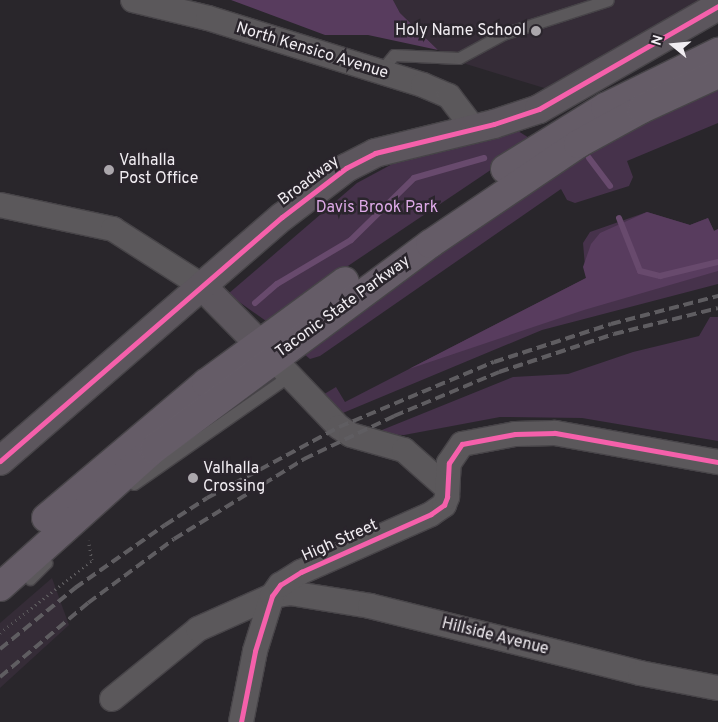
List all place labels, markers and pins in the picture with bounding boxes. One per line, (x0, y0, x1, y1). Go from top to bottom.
place label: Holy Name School (395, 21, 526, 41)
marker: Holy Name School (530, 25, 542, 37)
place label: Valhalla Post Office (119, 151, 198, 189)
marker: Valhalla Post Office (103, 164, 115, 176)
place label: Valhalla Crossing (203, 459, 265, 497)
marker: Valhalla Crossing (187, 472, 199, 484)

